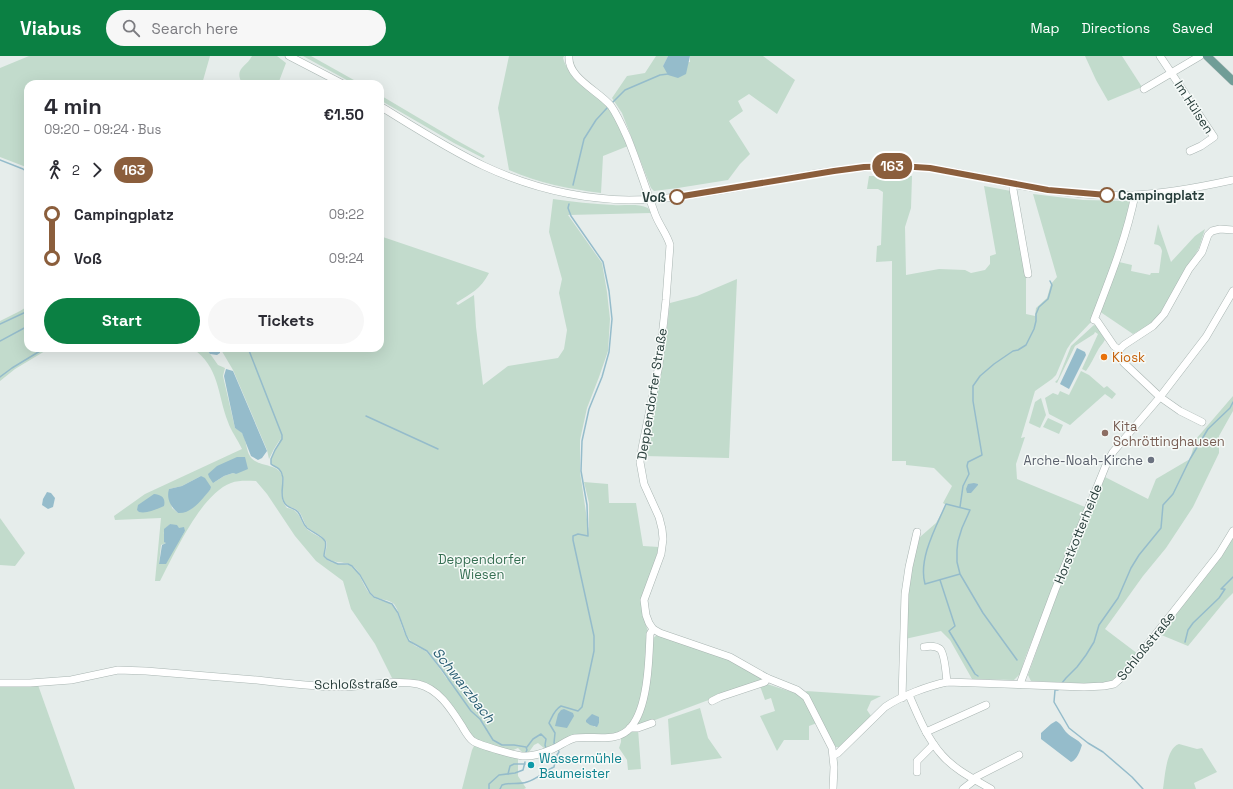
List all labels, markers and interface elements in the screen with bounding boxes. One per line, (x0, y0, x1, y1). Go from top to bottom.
search box (106, 10, 386, 46)
text: Viabus (20, 16, 82, 41)
icon: search (120, 17, 142, 39)
text: Search here (152, 19, 238, 38)
text: Map (1030, 19, 1060, 37)
text: Directions (1082, 19, 1150, 37)
text: Saved (1172, 19, 1213, 37)
street label: Im Hülsen (1171, 77, 1217, 137)
text: 4 min (44, 92, 102, 120)
text: €1.50 (324, 105, 364, 124)
text: 09:20 – 09:24 · Bus (44, 121, 161, 138)
line badge: 163 (869, 153, 915, 179)
text: 163 (880, 157, 904, 175)
icon: walk (44, 159, 66, 181)
icon: forward (86, 159, 108, 181)
text: 163 (122, 161, 145, 179)
text: 2 (72, 162, 80, 179)
marker: Campingplatz (1099, 187, 1115, 203)
place label: Campingplatz (1118, 187, 1205, 204)
place label: Voß (642, 189, 667, 206)
marker: Voß (669, 189, 685, 205)
text: Campingplatz (74, 205, 174, 224)
text: 09:22 (329, 206, 364, 223)
text: Voß (74, 249, 102, 268)
text: 09:24 (329, 250, 364, 267)
button: Start (44, 298, 200, 344)
button: Tickets (208, 298, 364, 344)
street label: Deppendorfer Straße (633, 327, 671, 461)
place label: Kiosk (1112, 349, 1145, 366)
marker: Kiosk (1099, 352, 1109, 362)
place label: Kita Schröttinghausen (1113, 418, 1225, 450)
marker: Kita Schröttinghausen (1100, 428, 1110, 438)
place label: Arche-Noah-Kirche (1024, 452, 1143, 469)
marker: Arche-Noah-Kirche (1146, 455, 1156, 465)
street label: Horstkotterheide (1050, 481, 1106, 587)
park label: Deppendorfer Wiesen (438, 551, 526, 583)
street label: Schloßstraße (1113, 608, 1179, 684)
water label: Schwarzbach (429, 644, 499, 727)
street label: Schloßstraße (314, 675, 398, 693)
place label: Wassermühle Baumeister (539, 750, 622, 782)
marker: Wassermühle Baumeister (526, 760, 536, 770)

